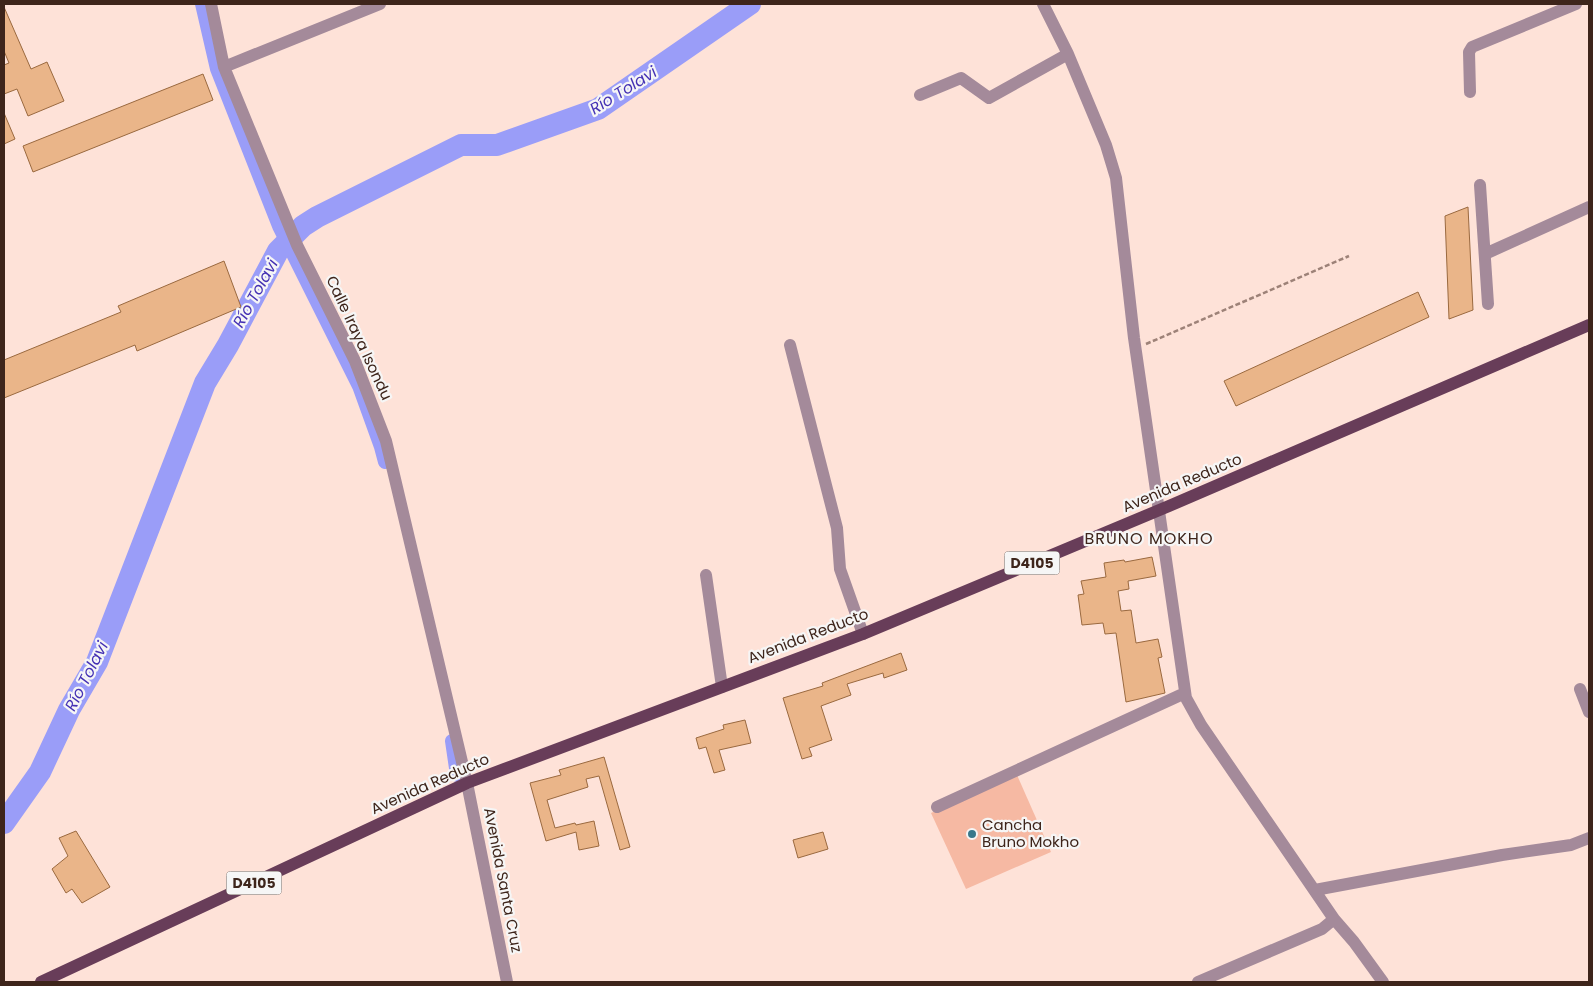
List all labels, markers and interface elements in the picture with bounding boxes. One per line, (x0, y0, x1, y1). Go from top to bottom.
water label: Río Tolavi (585, 60, 662, 120)
water label: Río Tolavi (227, 254, 284, 332)
street label: Calle Iraya Isondu (321, 272, 397, 403)
street label: Avenida Reducto (1119, 448, 1245, 517)
district label: BRUNO MOKHO (1084, 527, 1214, 550)
road number: D4105 (1004, 552, 1060, 574)
street label: Avenida Reducto (744, 603, 871, 668)
water label: Río Tolavi (59, 637, 114, 715)
street label: Avenida Reducto (367, 748, 492, 819)
street label: Avenida Santa Cruz (479, 806, 528, 954)
place label: Cancha Bruno Mokho (982, 814, 1079, 852)
marker: Cancha Bruno Mokho (966, 828, 978, 840)
road number: D4105 (226, 871, 282, 894)

